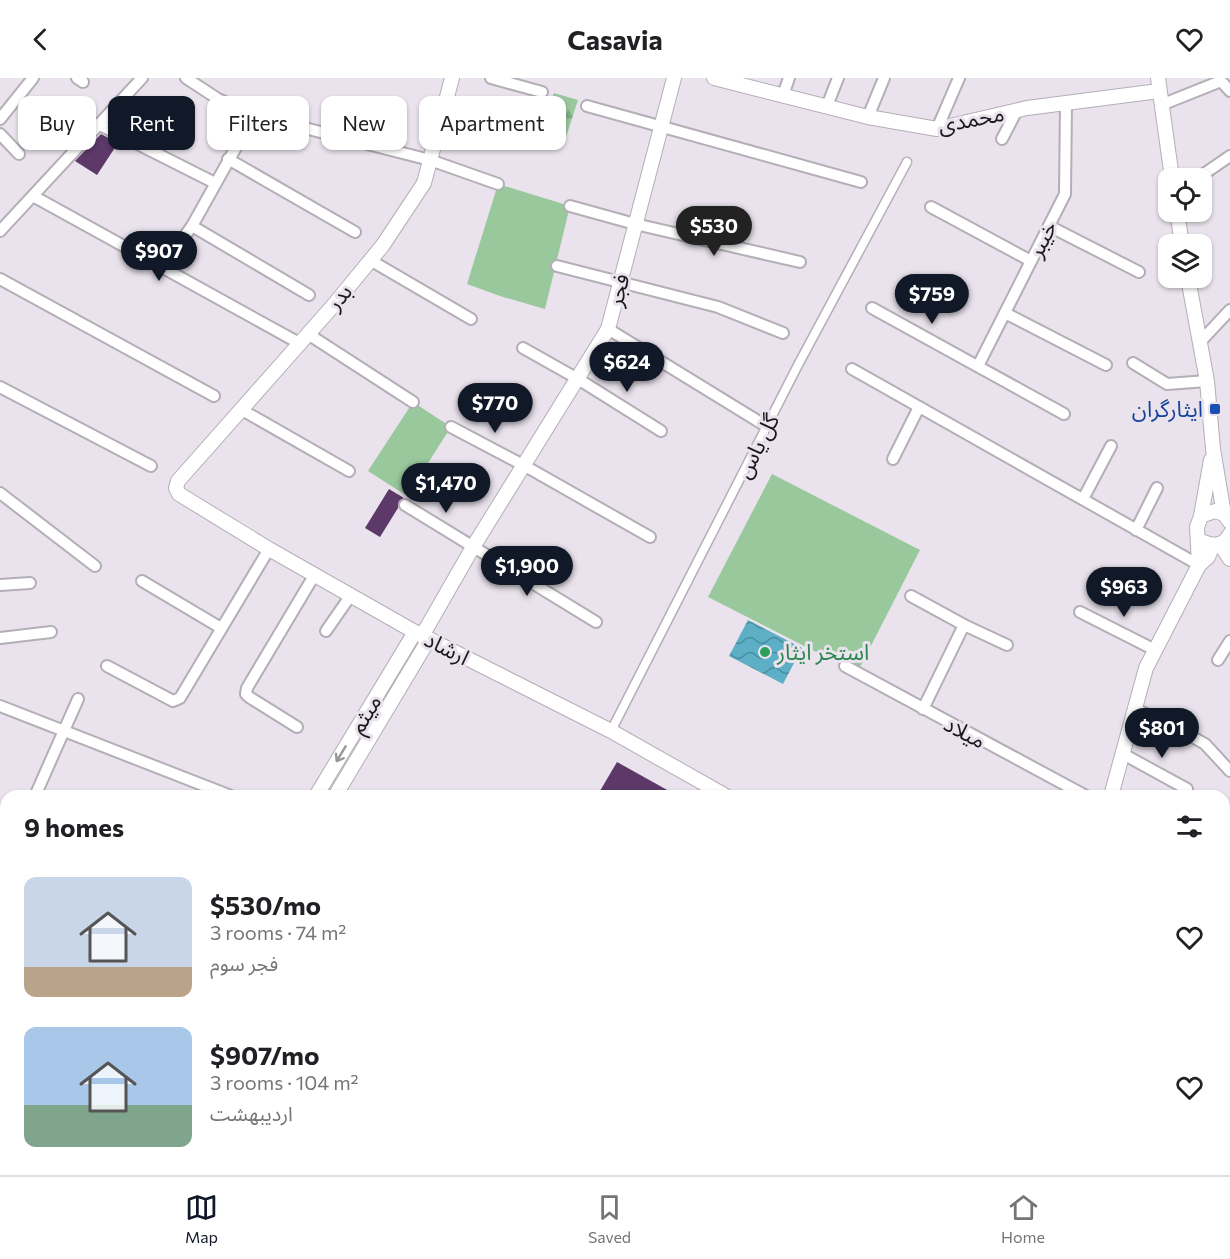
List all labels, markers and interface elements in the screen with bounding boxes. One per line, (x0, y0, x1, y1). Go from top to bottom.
icon: back (24, 23, 57, 56)
text: Casavia (567, 23, 663, 56)
icon: heart (1173, 23, 1206, 56)
chip: Buy (18, 96, 96, 150)
chip: Rent (108, 96, 195, 150)
chip: Filters (207, 96, 309, 150)
chip: New (321, 96, 407, 150)
chip: Apartment (419, 96, 566, 150)
street label: محمدی (936, 99, 1006, 138)
map controls (1158, 168, 1212, 288)
button: locate (1158, 168, 1212, 222)
pin: $530 (678, 206, 750, 257)
text: $530 (690, 213, 738, 237)
street label: خیبر (1021, 216, 1062, 262)
pin: $907 (123, 231, 195, 282)
button: layers (1158, 234, 1212, 288)
text: $907 (135, 238, 183, 262)
street label: فجر (600, 271, 635, 310)
pin: $759 (896, 274, 968, 325)
street label: بدر (319, 278, 358, 317)
text: $759 (909, 281, 955, 305)
pin: $624 (591, 342, 663, 393)
text: $624 (603, 349, 651, 373)
pin: $770 (459, 383, 531, 434)
text: $770 (472, 390, 518, 414)
place label: ایثارگران (1132, 395, 1203, 423)
marker: ایثارگران (1208, 402, 1222, 416)
street label: گل یاس (729, 408, 785, 483)
pin: $1,470 (397, 463, 495, 514)
text: $1,470 (415, 470, 477, 494)
pin: $1,900 (478, 546, 576, 597)
text: $1,900 (495, 553, 559, 577)
pin: $963 (1088, 567, 1160, 618)
text: $963 (1100, 574, 1148, 598)
street label: ارشاد (420, 625, 474, 671)
place label: استخر ایثار (776, 638, 869, 666)
marker: استخر ایثار (758, 645, 772, 659)
street label: میثم (343, 690, 390, 740)
pin: $801 (1126, 708, 1198, 759)
street label: میلاد (940, 709, 991, 754)
text: $801 (1139, 715, 1185, 739)
one-way arrow (335, 745, 347, 762)
icon: filters (1173, 810, 1206, 843)
text: 9 homes (24, 811, 124, 842)
text: $530/mo (210, 889, 321, 920)
icon: home (72, 901, 144, 973)
text: 3 rooms · 74 m² (210, 920, 346, 944)
icon: heart (1173, 921, 1206, 954)
text: فجر سوم (210, 951, 278, 975)
text: $907/mo (210, 1039, 319, 1070)
icon: home (72, 1051, 144, 1123)
text: 3 rooms · 104 m² (210, 1070, 359, 1094)
icon: heart (1173, 1071, 1206, 1104)
text: اردیبهشت (210, 1101, 293, 1125)
tab: Map (185, 1191, 218, 1246)
tab: Saved (588, 1191, 631, 1246)
tab: Home (1001, 1191, 1045, 1246)

